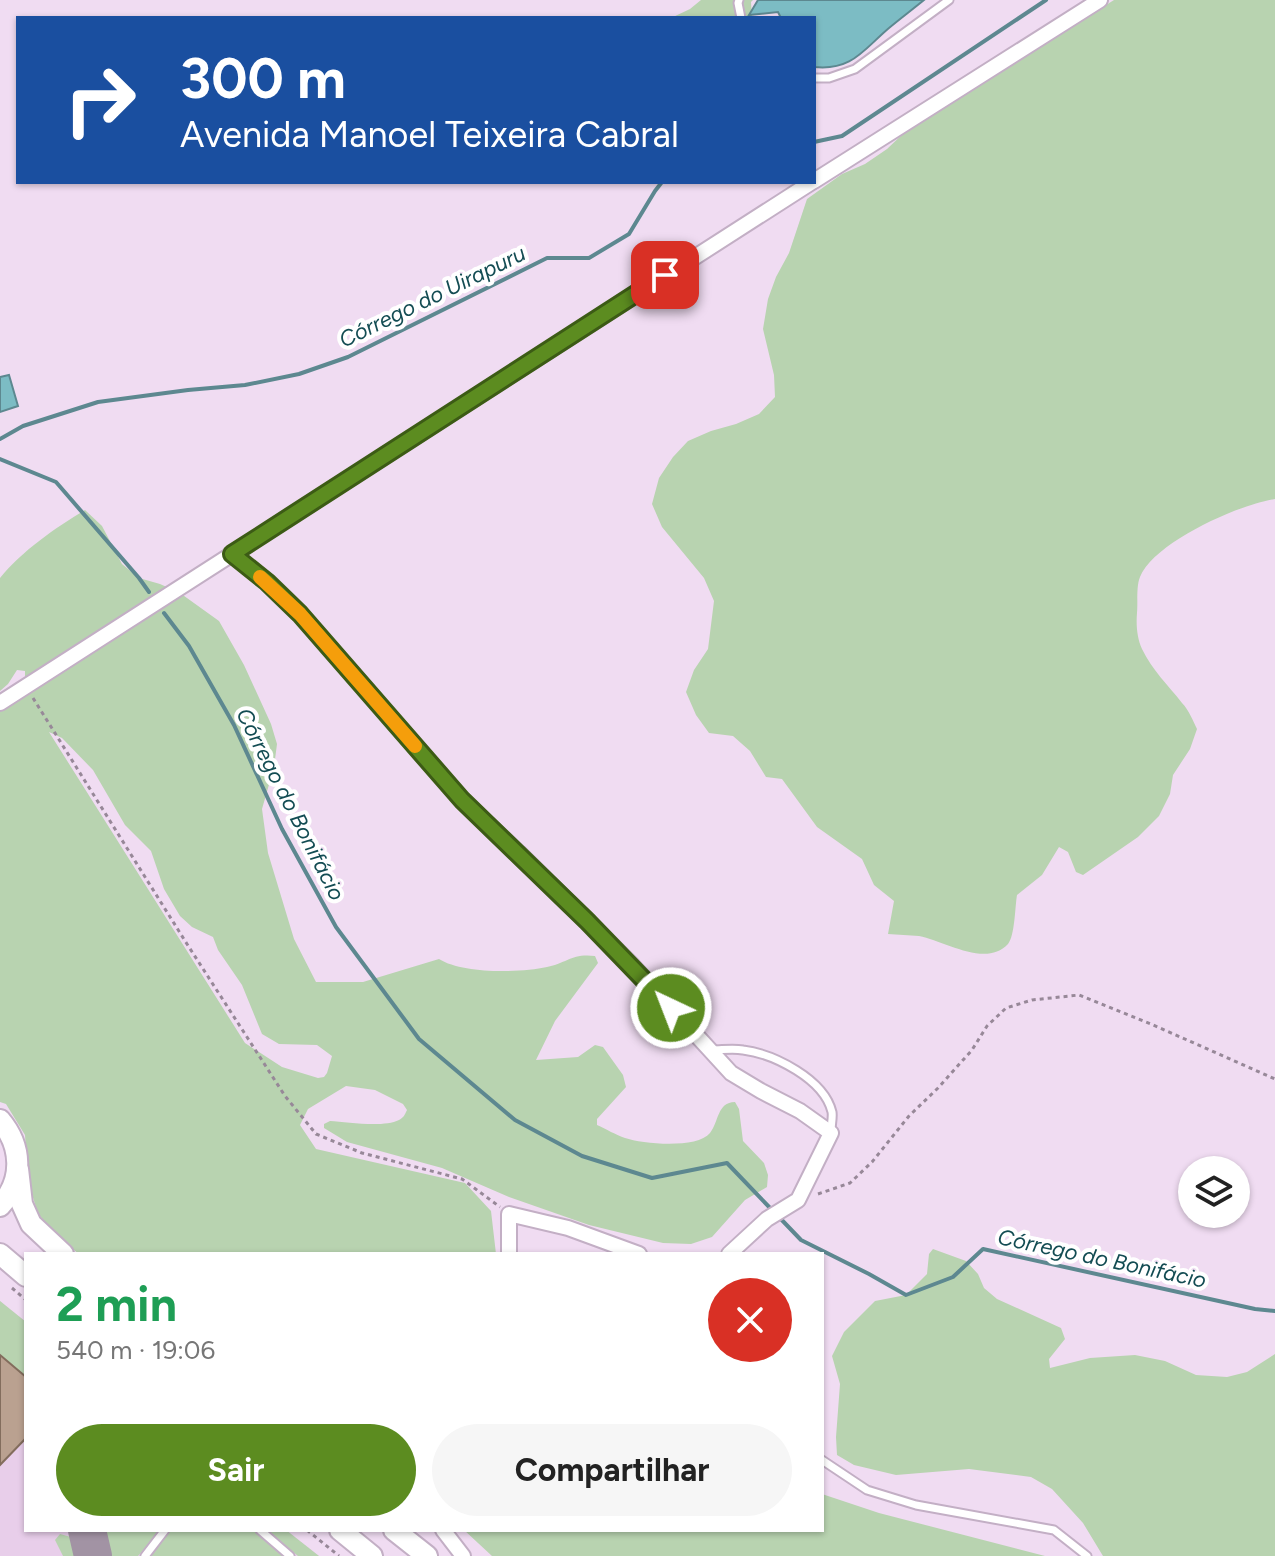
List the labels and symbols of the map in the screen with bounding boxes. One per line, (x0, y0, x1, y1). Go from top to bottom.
water label: Córrego do Uirapuru (335, 240, 530, 353)
pin (631, 241, 699, 309)
water label: Córrego do Bonifácio (230, 704, 351, 905)
position arrow (629, 966, 713, 1050)
water label: Córrego do Bonifácio (995, 1223, 1209, 1294)

